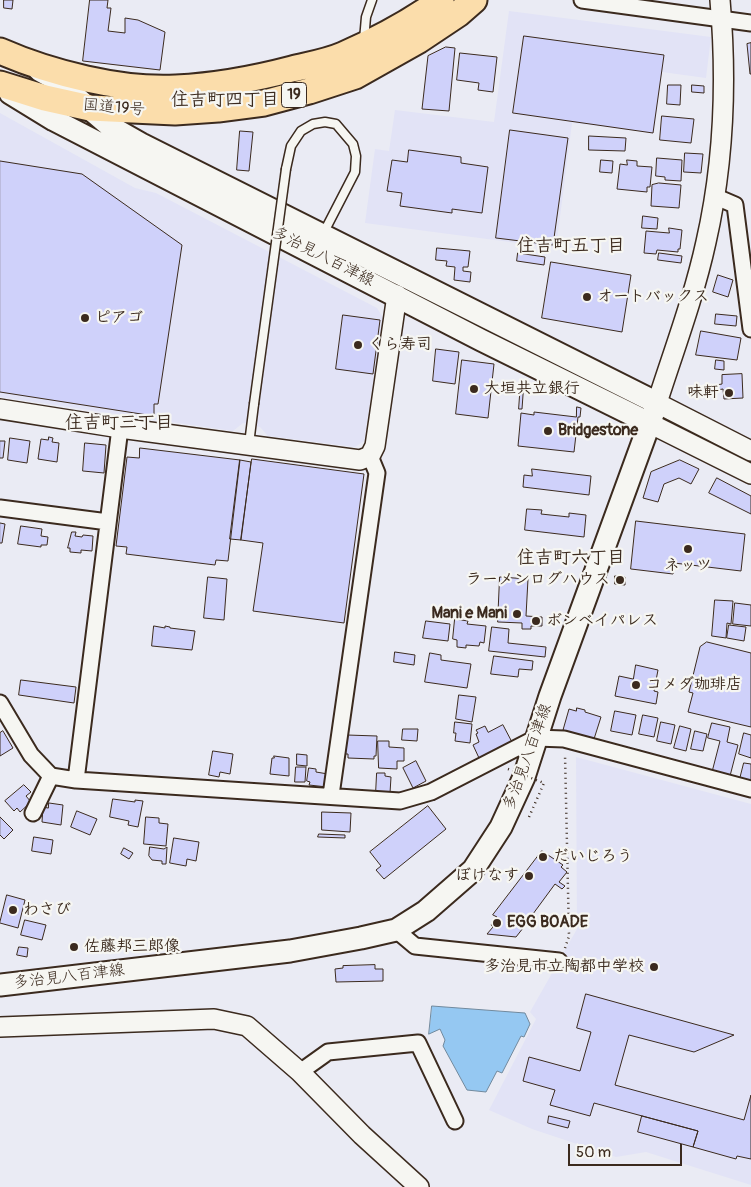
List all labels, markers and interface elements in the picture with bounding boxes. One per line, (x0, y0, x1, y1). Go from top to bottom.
road number: 19 (282, 82, 306, 108)
district label: 住吉町四丁目 (171, 89, 279, 111)
street label: 国道19号 (82, 96, 146, 120)
street label: 多治見八百津線 (269, 223, 377, 291)
district label: 住吉町五丁目 (517, 235, 625, 257)
place label: オートバックス (597, 287, 709, 307)
marker: オートバックス (581, 291, 593, 303)
place label: ピアゴ (95, 308, 143, 328)
marker: ピアゴ (79, 312, 91, 324)
place label: くら寿司 (368, 335, 432, 355)
marker: くら寿司 (352, 339, 364, 351)
place label: 大垣共立銀行 (484, 379, 580, 399)
marker: 大垣共立銀行 (468, 383, 480, 395)
place label: 味軒 (687, 383, 719, 403)
marker: 味軒 (723, 387, 735, 399)
district label: 住吉町三丁目 (65, 412, 173, 434)
place label: Bridgestone (558, 421, 638, 441)
marker: Bridgestone (542, 425, 554, 437)
marker: ネッツ (682, 543, 694, 555)
district label: 住吉町六丁目 (517, 547, 625, 569)
place label: ネッツ (664, 556, 712, 576)
place label: ラーメンログハウス (466, 570, 610, 590)
marker: ラーメンログハウス (614, 574, 626, 586)
place label: Mani e Mani (431, 604, 507, 624)
marker: Mani e Mani (511, 608, 523, 620)
place label: ボンベイパレス (546, 611, 658, 631)
marker: ボンベイパレス (530, 615, 542, 627)
place label: コメダ珈琲店 (646, 675, 742, 695)
marker: コメダ珈琲店 (630, 679, 642, 691)
street label: 多治見八百津線 (500, 701, 556, 813)
place label: だいじろう (553, 847, 633, 867)
marker: だいじろう (537, 851, 549, 863)
place label: ぼけなす (455, 866, 519, 886)
marker: ぼけなす (523, 870, 535, 882)
place label: わさび (23, 900, 71, 920)
marker: わさび (7, 904, 19, 916)
place label: EGG BOADE (507, 913, 588, 933)
marker: EGG BOADE (491, 917, 503, 929)
place label: 佐藤邦三郎像 (84, 937, 180, 957)
marker: 佐藤邦三郎像 (68, 941, 80, 953)
place label: 多治見市立陶都中学校 (484, 957, 644, 977)
street label: 多治見八百津線 (12, 961, 126, 993)
marker: 多治見市立陶都中学校 (648, 961, 660, 973)
scale bar (571, 1134, 685, 1166)
text: 50 m (576, 1143, 611, 1162)

